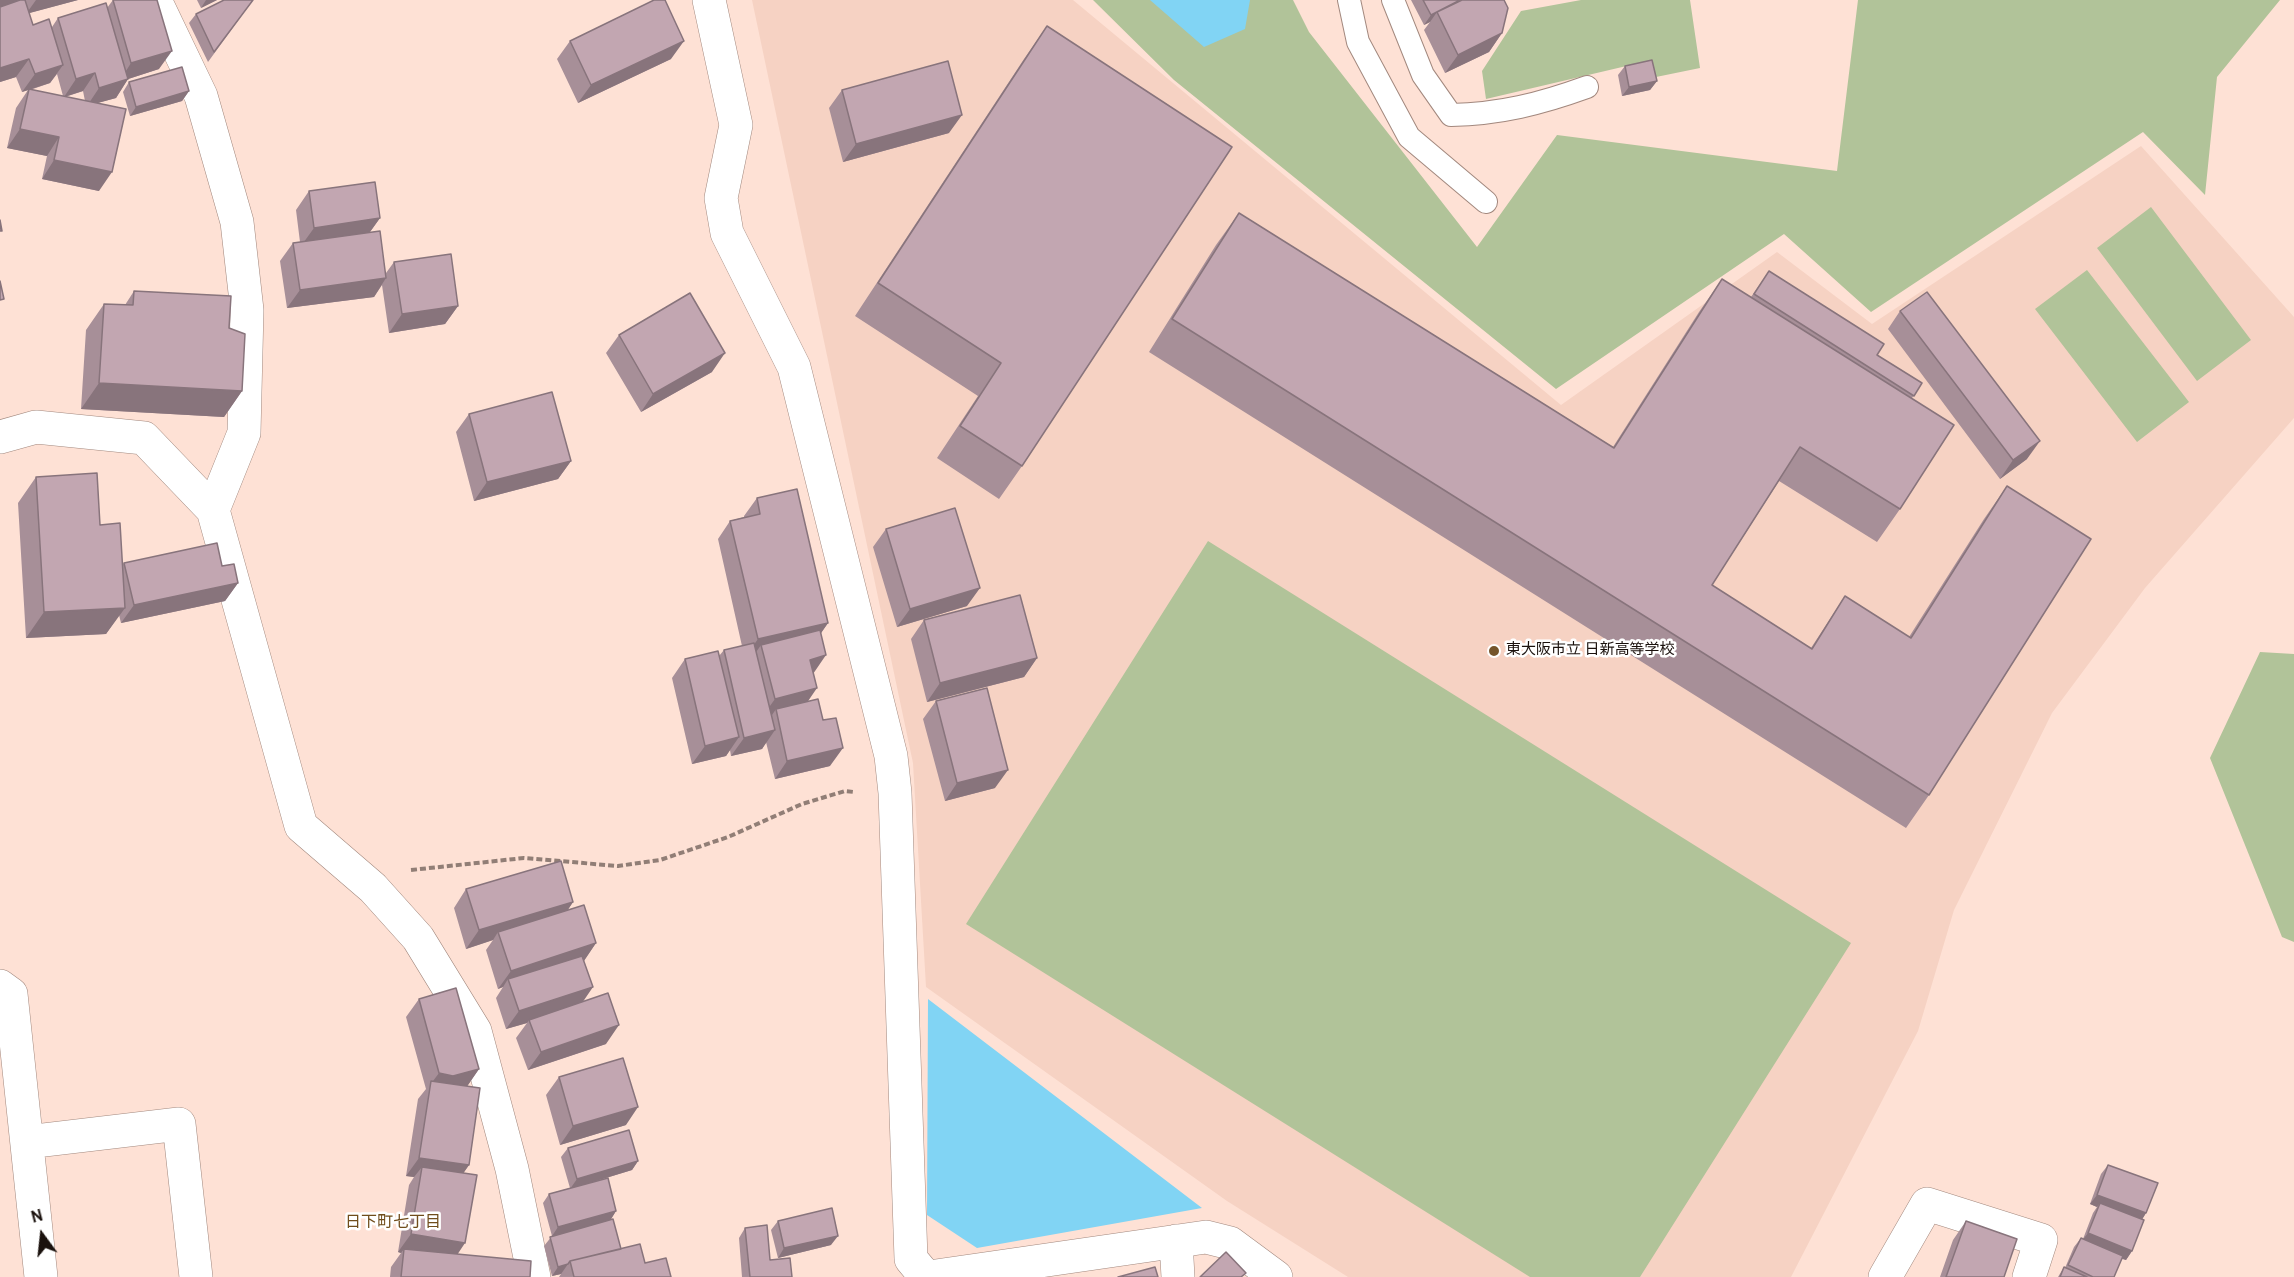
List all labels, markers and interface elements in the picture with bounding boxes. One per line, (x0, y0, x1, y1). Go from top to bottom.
place label: 東大阪市立 日新高等学校 (1506, 642, 1675, 660)
marker: 東大阪市立 日新高等学校 (1487, 644, 1501, 658)
north arrow (12, 1205, 72, 1265)
text: N (29, 1206, 45, 1229)
district label: 日下町七丁目 (345, 1214, 441, 1234)

